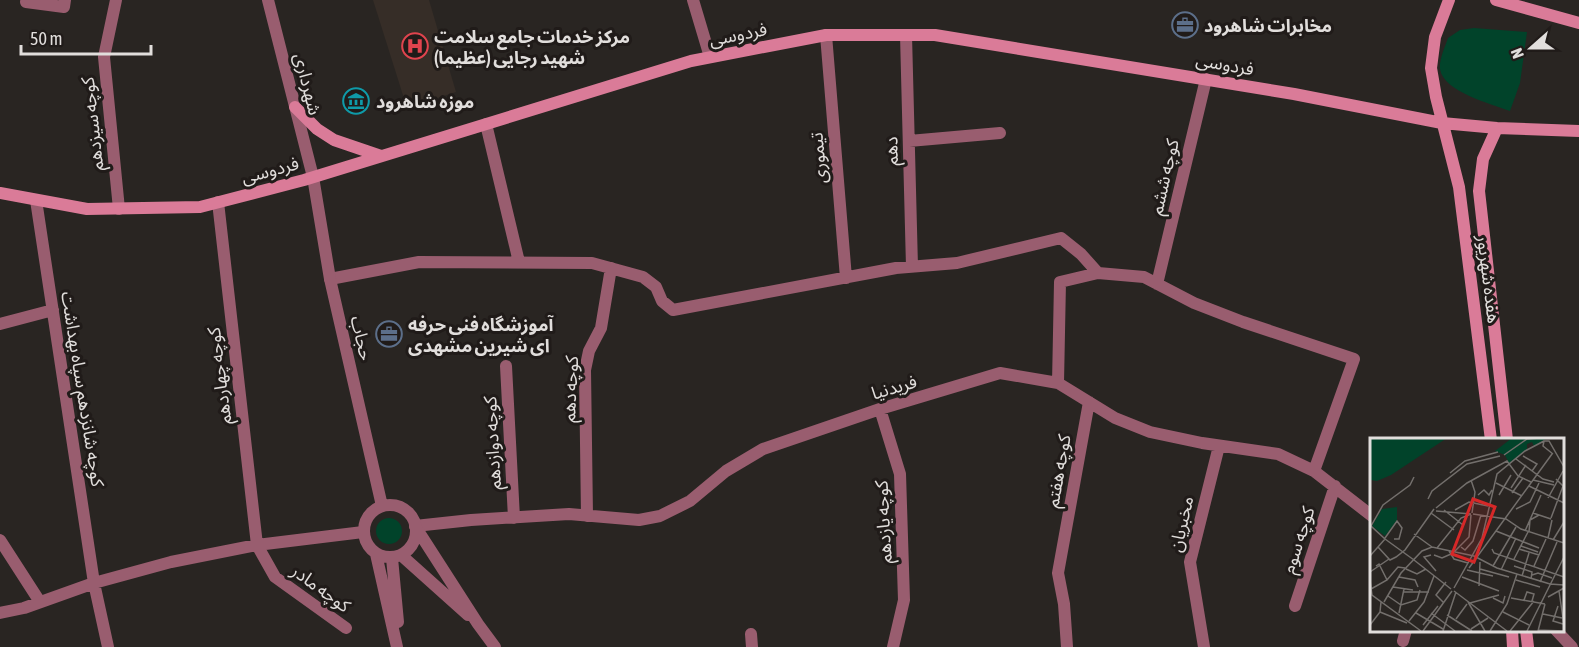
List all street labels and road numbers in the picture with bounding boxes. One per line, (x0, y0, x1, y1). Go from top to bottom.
street label: فردوسی (707, 18, 769, 51)
street label: فردوسی (1194, 49, 1256, 80)
street label: شهرداری (289, 51, 326, 117)
street label: کوچه سیزدهم (77, 75, 110, 172)
street label: تیموری (805, 131, 832, 184)
street label: دهم (880, 136, 905, 166)
street label: کوچه ششم (1145, 136, 1186, 218)
street label: فردوسی (239, 152, 301, 189)
street label: هفده شهریور (1472, 233, 1505, 325)
street label: کوچه شانزدهم سپاه بهداشت (54, 290, 109, 489)
street label: حجاب (347, 314, 377, 362)
street label: کوچه چهاردهم (203, 325, 238, 426)
street label: کوچه دهم (558, 355, 585, 423)
street label: فریدنیا (869, 371, 919, 404)
street label: کوچه دوازدهم (479, 395, 508, 490)
street label: کوچه هفتم (1041, 432, 1078, 510)
street label: کوچه یازدهم (870, 479, 899, 564)
street label: مخبریان (1164, 494, 1199, 554)
street label: کوچه سوم (1277, 503, 1323, 577)
street label: کوچه مادر (286, 559, 355, 618)

